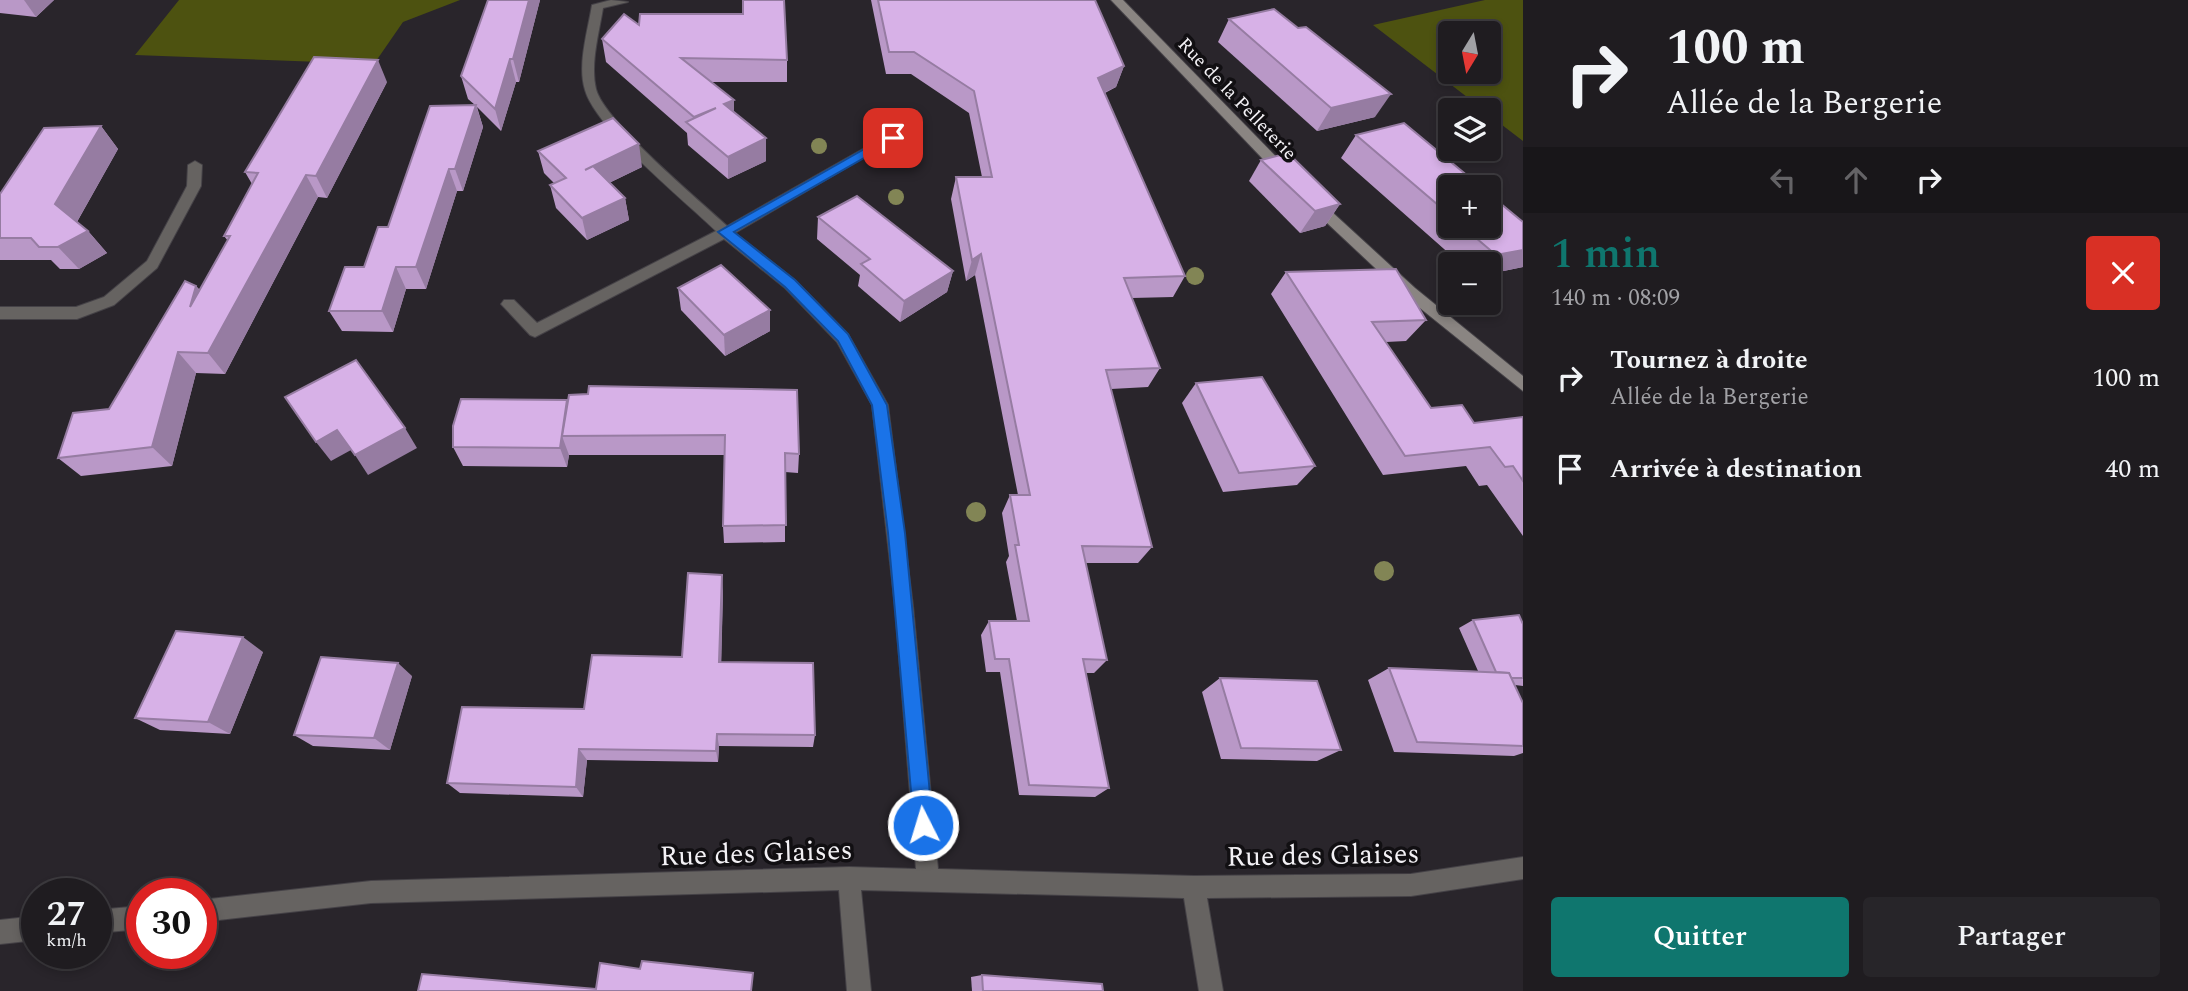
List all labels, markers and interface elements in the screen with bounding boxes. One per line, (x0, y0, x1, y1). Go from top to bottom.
text: 100 m (1666, 11, 1805, 86)
north arrow (1438, 21, 1502, 84)
map controls (1438, 21, 1501, 315)
icon: right (1551, 28, 1642, 119)
street label: Rue de la Pelleterie (1170, 31, 1303, 167)
text: Allée de la Bergerie (1666, 79, 1942, 128)
button: layers (1438, 98, 1501, 161)
pin (863, 108, 923, 168)
icon: arrive (874, 119, 912, 157)
icon: left (1764, 161, 1802, 199)
icon: ahead (1837, 161, 1875, 199)
icon: right (1910, 161, 1948, 199)
button: + (1438, 175, 1501, 238)
text: 1 min (1551, 223, 1660, 286)
button: close (2086, 236, 2160, 310)
button: − (1438, 252, 1501, 315)
text: 140 m · 08:09 (1551, 281, 1680, 316)
text: Tournez à droite (1610, 340, 1808, 380)
text: 100 m (2092, 358, 2160, 398)
icon: right (1551, 359, 1589, 397)
text: Allée de la Bergerie (1610, 380, 1809, 415)
text: Arrivée à destination (1610, 449, 1862, 489)
text: 40 m (2105, 449, 2160, 489)
icon: arrive (1551, 450, 1589, 488)
position arrow (886, 788, 960, 862)
street label: Rue des Glaises (659, 829, 853, 878)
street label: Rue des Glaises (1226, 832, 1420, 879)
speed limit sign: 30 (126, 878, 217, 969)
text: 27 (47, 888, 86, 941)
button: Quitter (1551, 897, 1849, 977)
button: Partager (1863, 897, 2160, 977)
text: km/h (46, 927, 87, 954)

